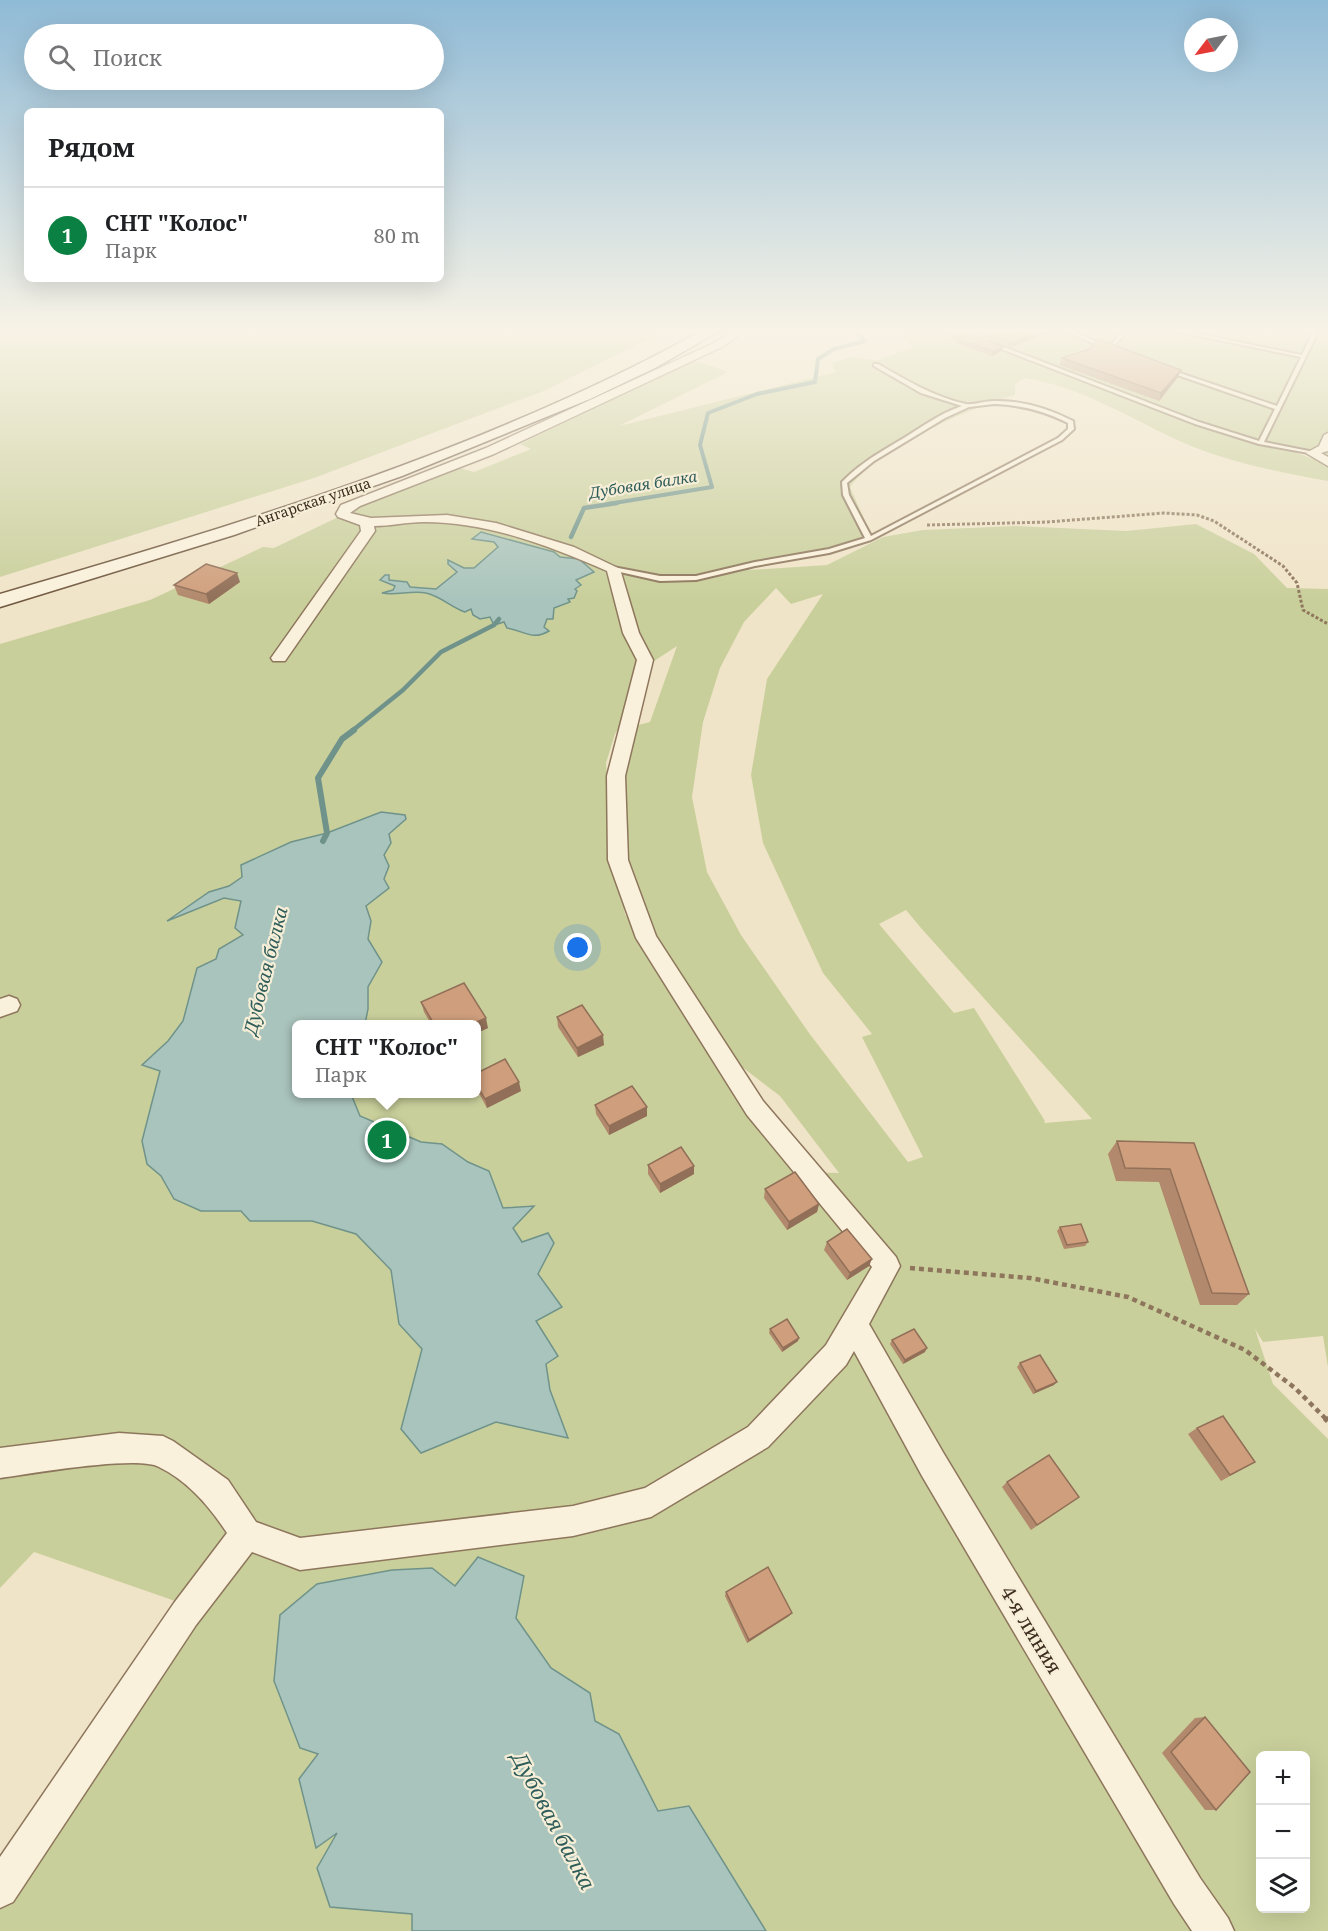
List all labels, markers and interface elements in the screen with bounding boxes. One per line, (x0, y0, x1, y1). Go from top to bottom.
north arrow (1184, 18, 1238, 72)
search box (24, 24, 444, 90)
icon: search (45, 41, 78, 74)
text: Поиск (93, 42, 162, 72)
text: Рядом (48, 129, 135, 165)
text: СНТ "Колос" (105, 207, 248, 237)
text: 1 (62, 222, 73, 249)
text: 80 m (374, 222, 420, 249)
text: Парк (105, 237, 157, 264)
water label: Дубовая балка (585, 466, 699, 503)
street label: Ангарская улица (253, 473, 373, 530)
water label: Дубовая балка (237, 904, 293, 1039)
your location (563, 933, 592, 962)
popup (292, 1020, 481, 1098)
text: СНТ "Колос" (315, 1031, 458, 1061)
text: Парк (315, 1061, 367, 1088)
pin: 1 (368, 1118, 406, 1162)
street label: 4-я линия (995, 1581, 1068, 1679)
water label: Дубовая балка (505, 1745, 602, 1895)
map controls (1256, 1751, 1310, 1913)
button: + (1256, 1751, 1310, 1805)
button: − (1256, 1805, 1310, 1859)
button: layers (1256, 1859, 1310, 1913)

